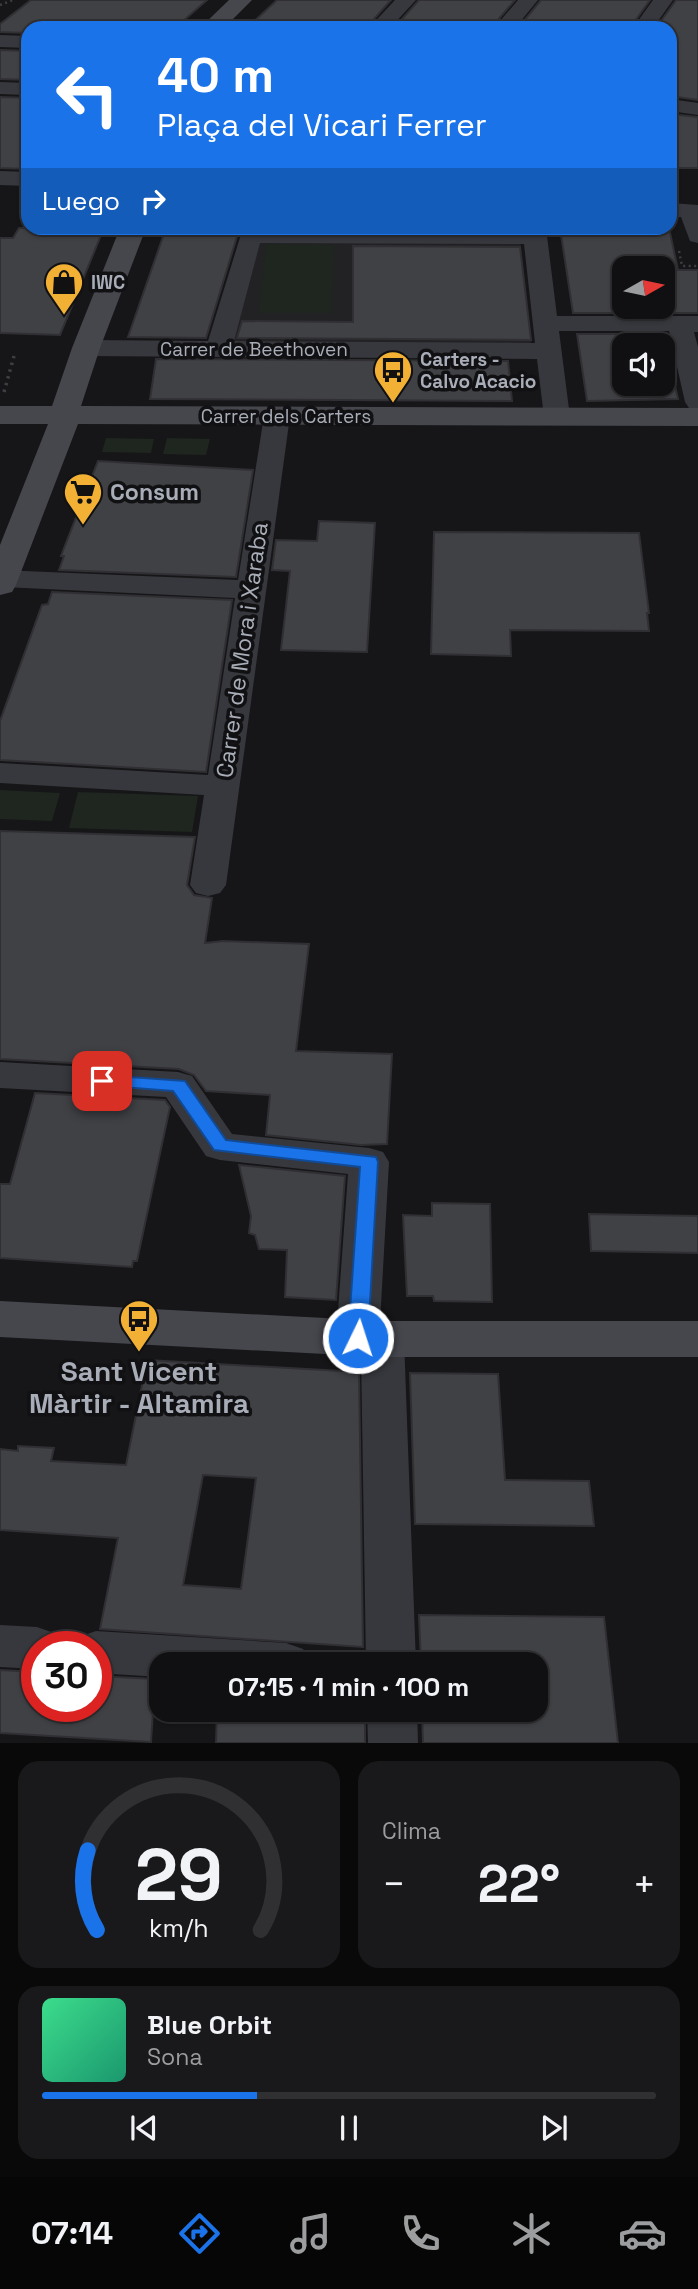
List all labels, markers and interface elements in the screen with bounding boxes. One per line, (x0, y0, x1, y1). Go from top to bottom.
text: 40 m (157, 44, 274, 106)
icon: left (42, 49, 133, 140)
text: Plaça del Vicari Ferrer (157, 105, 487, 145)
icon: right (134, 182, 172, 220)
text: Luego (42, 184, 120, 218)
north arrow (612, 256, 676, 318)
map controls (612, 256, 675, 396)
shop icon: IWC (43, 261, 85, 316)
place label: IWC (91, 270, 125, 295)
button: sound (612, 333, 675, 396)
street label: Carrer de Beethoven (160, 337, 348, 362)
place label: Carters - Calvo Acacio (420, 347, 536, 394)
bus stop icon: Carters - Calvo Acacio (372, 349, 414, 404)
street label: Carrer dels Carters (201, 404, 371, 429)
supermarket icon: Consum (62, 471, 104, 526)
place label: Consum (110, 477, 199, 507)
street label: Carrer de Mora i Xaraba (209, 520, 275, 780)
pin (72, 1051, 132, 1111)
icon: arrive (83, 1062, 121, 1100)
bus stop icon: Sant Vicent Màrtir - Altamira (118, 1298, 160, 1353)
position arrow (321, 1301, 395, 1375)
place label: Sant Vicent Màrtir - Altamira (29, 1353, 249, 1421)
speed limit sign: 30 (21, 1631, 112, 1722)
text: 07:15 · 1 min · 100 m (228, 1670, 469, 1704)
text: Clima (382, 1816, 441, 1846)
text: 29 (135, 1829, 223, 1922)
text: 22° (478, 1851, 560, 1917)
text: − (382, 1860, 406, 1908)
text: + (632, 1860, 656, 1908)
text: km/h (149, 1912, 209, 1944)
text: Blue Orbit (147, 2008, 272, 2042)
text: Sona (147, 2042, 203, 2072)
icon: previous (125, 2109, 163, 2147)
icon: pause (330, 2109, 368, 2147)
icon: next (535, 2109, 573, 2147)
icon: directions (175, 2209, 224, 2258)
icon: music (286, 2209, 335, 2258)
icon: phone (396, 2209, 445, 2258)
icon: climate (507, 2209, 556, 2258)
icon: car (618, 2209, 667, 2258)
text: 07:14 (31, 2213, 113, 2253)

